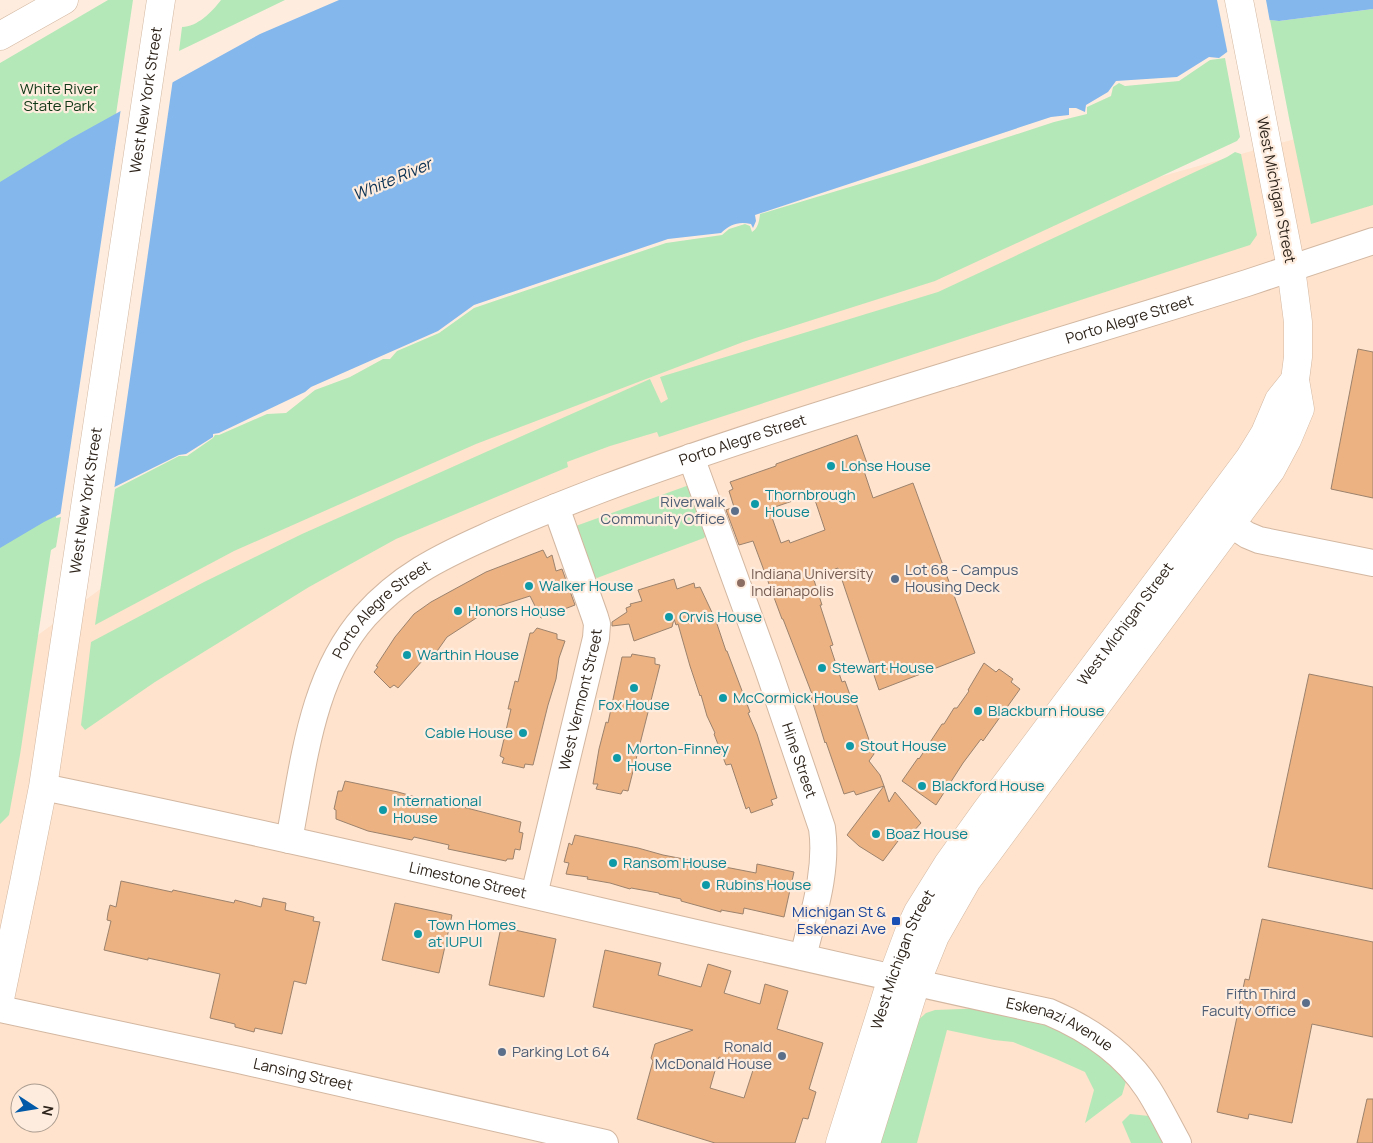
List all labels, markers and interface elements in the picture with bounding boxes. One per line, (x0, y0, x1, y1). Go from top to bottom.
street label: West New York Street (124, 25, 167, 175)
park label: White River State Park (20, 78, 99, 116)
street label: West Michigan Street (1252, 115, 1301, 265)
water label: White River (349, 152, 437, 205)
street label: Porto Alegre Street (1063, 290, 1196, 349)
street label: Porto Alegre Street (676, 409, 809, 471)
street label: West New York Street (64, 426, 107, 575)
place label: Lohse House (841, 455, 931, 476)
marker: Lohse House (825, 460, 837, 472)
place label: Thornbrough House (765, 484, 856, 522)
place label: Riverwalk Community Office (601, 491, 726, 529)
marker: Thornbrough House (749, 498, 761, 510)
marker: Riverwalk Community Office (729, 505, 741, 517)
street label: Porto Alegre Street (327, 555, 434, 662)
street label: West Michigan Street (1072, 558, 1178, 690)
place label: Lot 68 - Campus Housing Deck (905, 559, 1018, 597)
place label: Indiana University Indianapolis (751, 563, 874, 601)
marker: Lot 68 - Campus Housing Deck (889, 573, 901, 585)
place label: Walker House (539, 575, 634, 596)
marker: Indiana University Indianapolis (735, 577, 747, 589)
marker: Walker House (523, 580, 535, 592)
place label: Honors House (468, 600, 566, 621)
marker: Honors House (452, 605, 464, 617)
place label: Orvis House (679, 606, 762, 627)
marker: Orvis House (663, 611, 675, 623)
street label: West Vermont Street (553, 628, 607, 772)
place label: Warthin House (417, 644, 519, 665)
marker: Warthin House (401, 649, 413, 661)
place label: Stewart House (832, 657, 934, 678)
marker: Stewart House (816, 662, 828, 674)
marker: Fox House (628, 682, 640, 694)
place label: McCormick House (733, 687, 859, 708)
marker: McCormick House (717, 692, 729, 704)
place label: Fox House (598, 694, 670, 715)
place label: Blackburn House (988, 700, 1105, 721)
marker: Blackburn House (972, 705, 984, 717)
street label: Hine Street (777, 720, 822, 801)
place label: Cable House (425, 722, 513, 743)
marker: Cable House (517, 727, 529, 739)
place label: Stout House (860, 735, 947, 756)
place label: Morton-Finney House (627, 738, 729, 776)
marker: Stout House (844, 740, 856, 752)
marker: Morton-Finney House (611, 752, 623, 764)
place label: Blackford House (932, 775, 1045, 796)
marker: Blackford House (916, 780, 928, 792)
place label: International House (393, 790, 482, 828)
marker: International House (377, 804, 389, 816)
place label: Boaz House (886, 823, 968, 844)
marker: Boaz House (870, 828, 882, 840)
place label: Ransom House (623, 852, 727, 873)
street label: Limestone Street (407, 856, 529, 904)
marker: Ransom House (607, 857, 619, 869)
place label: Rubins House (716, 874, 811, 895)
marker: Rubins House (700, 879, 712, 891)
street label: West Michigan Street (865, 885, 939, 1032)
place label: Michigan St & Eskenazi Ave (792, 901, 886, 939)
place label: Town Homes at IUPUI (428, 914, 516, 952)
marker: Michigan St & Eskenazi Ave (890, 915, 902, 927)
marker: Town Homes at IUPUI (412, 928, 424, 940)
place label: Fifth Third Faculty Office (1202, 983, 1296, 1021)
street label: Eskenazi Avenue (1004, 992, 1118, 1056)
marker: Fifth Third Faculty Office (1300, 997, 1312, 1009)
place label: Ronald McDonald House (655, 1036, 772, 1074)
place label: Parking Lot 64 (512, 1041, 610, 1062)
marker: Parking Lot 64 (496, 1046, 508, 1058)
marker: Ronald McDonald House (776, 1050, 788, 1062)
street label: Lansing Street (251, 1053, 355, 1095)
north arrow (10, 1083, 60, 1133)
text: N (38, 1104, 59, 1118)

